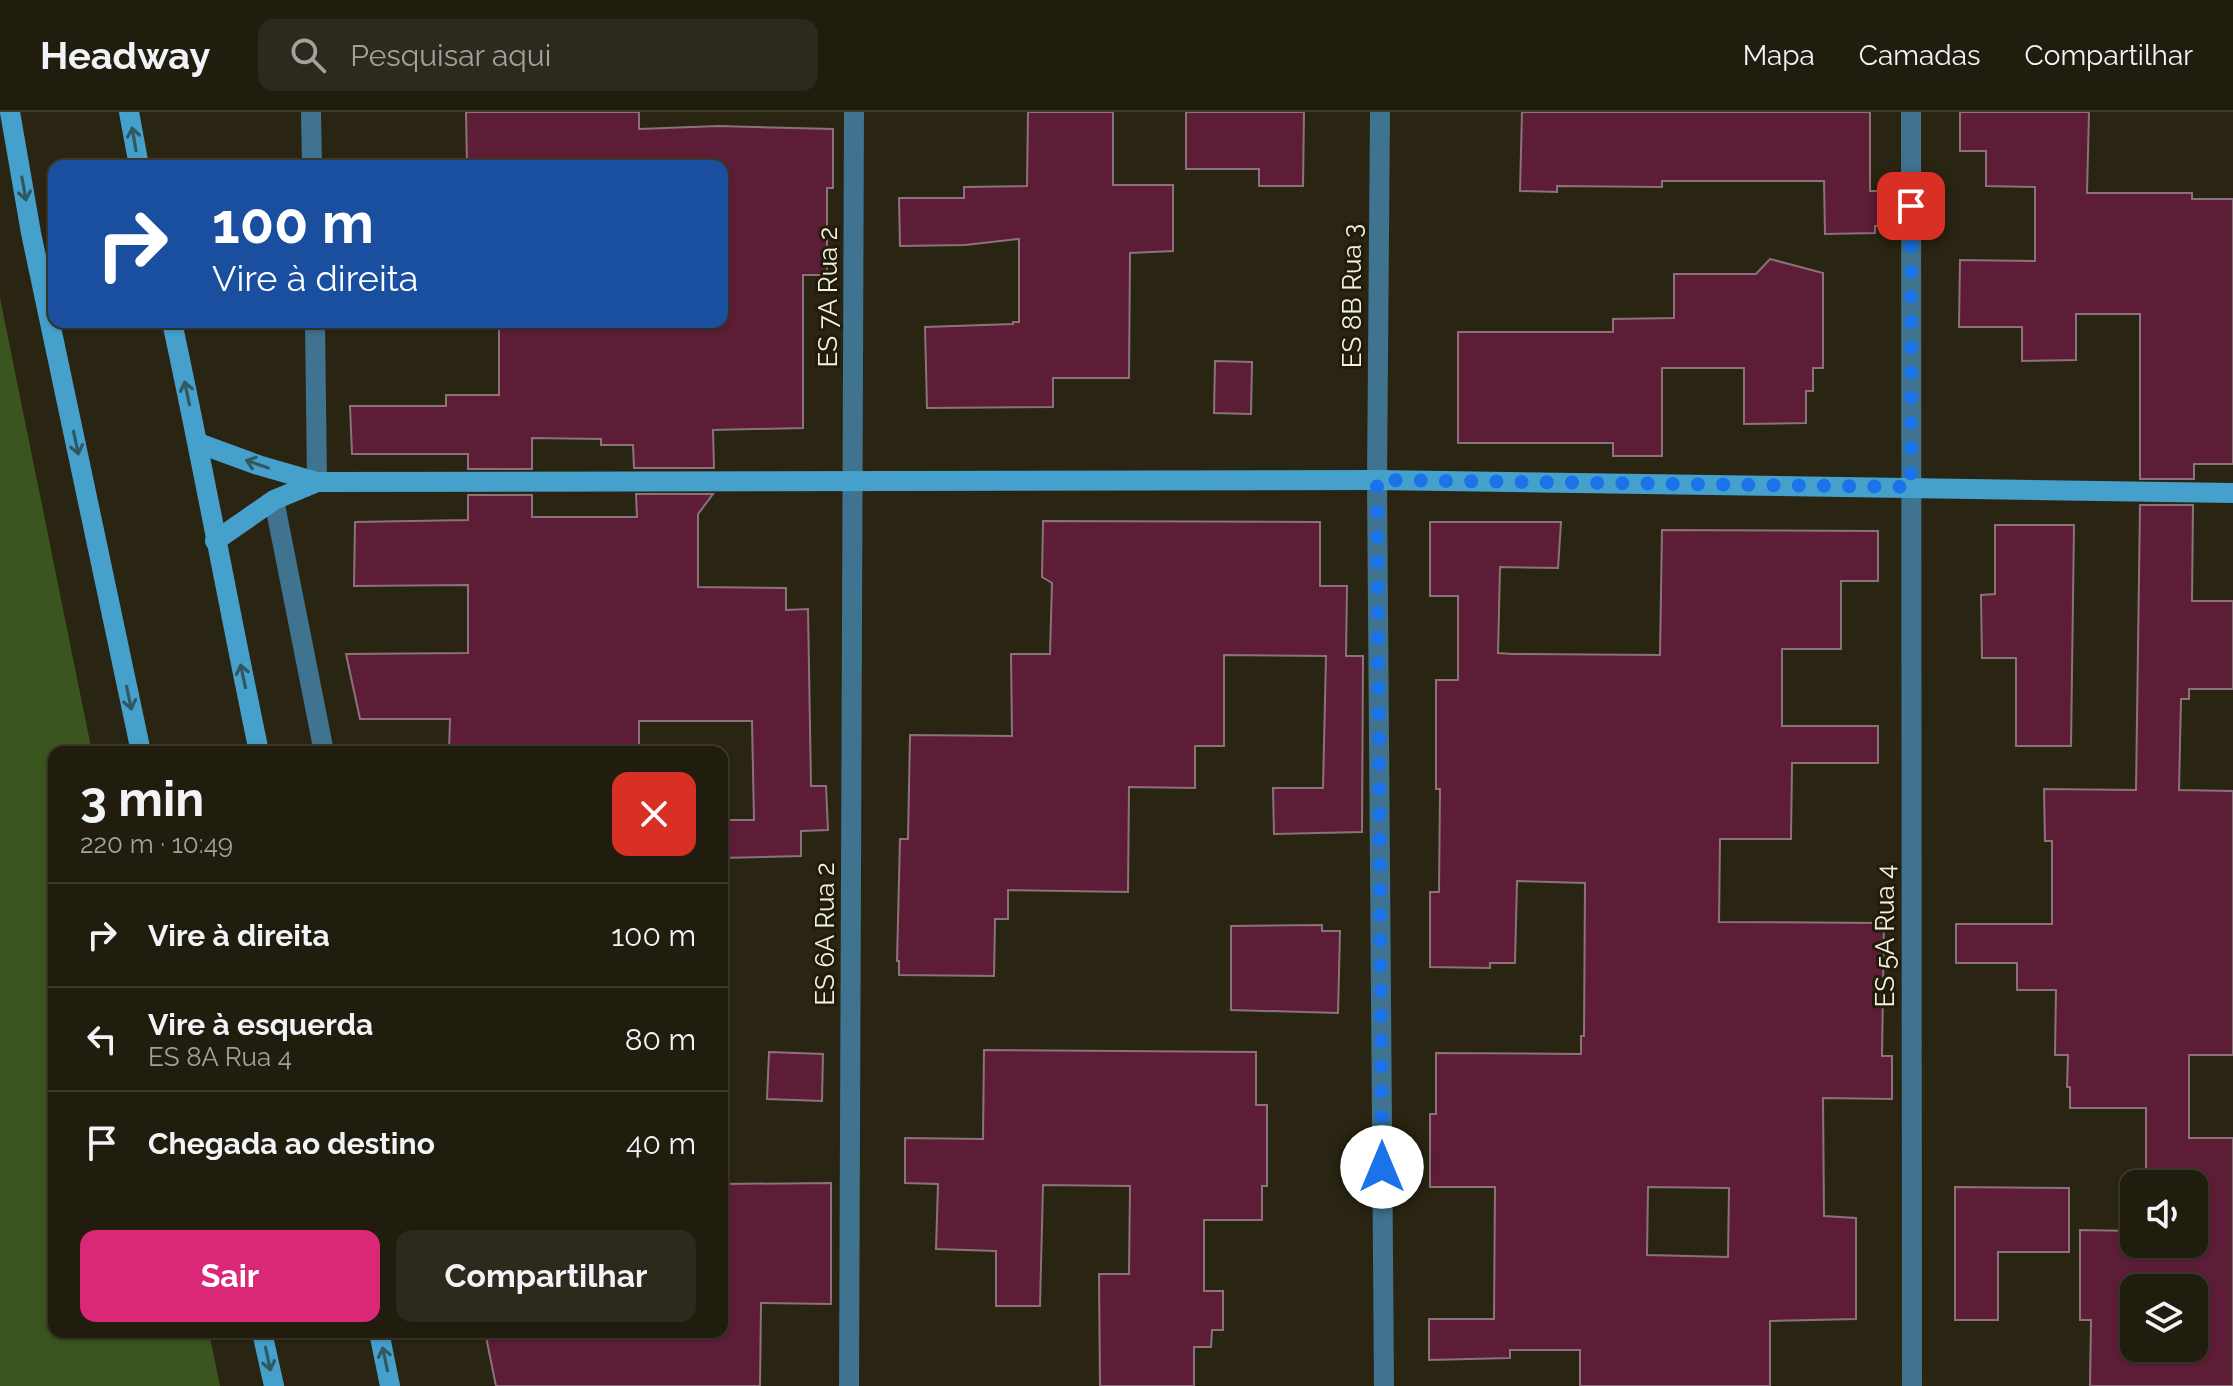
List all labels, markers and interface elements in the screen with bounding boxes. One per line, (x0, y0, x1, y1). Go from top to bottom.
search box (258, 19, 818, 91)
text: Headway (40, 33, 210, 78)
icon: search (286, 33, 330, 77)
text: Pesquisar aqui (350, 38, 551, 73)
text: Mapa (1743, 39, 1815, 72)
text: Camadas (1859, 39, 1981, 72)
text: Compartilhar (2025, 39, 2193, 72)
one-way arrow (126, 127, 141, 152)
pin (1877, 172, 1945, 240)
one-way arrow (17, 176, 32, 201)
icon: arrive (1889, 184, 1933, 228)
text: 100 m (212, 190, 374, 256)
icon: right (80, 192, 184, 296)
street label: ES 8B Rua 3 (1337, 224, 1367, 368)
street label: ES 7A Rua 2 (813, 227, 843, 367)
text: Vire à direita (212, 257, 418, 299)
one-way arrow (179, 381, 194, 406)
one-way arrow (69, 430, 84, 456)
one-way arrow (245, 456, 270, 471)
one-way arrow (235, 663, 250, 689)
one-way arrow (122, 685, 137, 710)
text: 3 min (80, 771, 204, 827)
button: close (612, 772, 696, 856)
text: 220 m · 10:49 (80, 829, 233, 859)
street label: ES 6A Rua 2 (810, 862, 840, 1006)
street label: ES 5A Rua 4 (1870, 865, 1900, 1007)
icon: right (80, 913, 124, 957)
text: Vire à direita (148, 918, 330, 953)
text: 100 m (611, 918, 696, 953)
text: Vire à esquerda (148, 1007, 373, 1042)
icon: left (80, 1017, 124, 1061)
text: 80 m (625, 1022, 696, 1057)
text: ES 8A Rua 4 (148, 1042, 292, 1072)
icon: arrive (80, 1121, 124, 1165)
position arrow (1340, 1125, 1424, 1209)
text: Chegada ao destino (148, 1126, 435, 1161)
text: 40 m (626, 1126, 696, 1161)
map controls (2120, 1170, 2208, 1362)
button: sound (2120, 1170, 2208, 1258)
button: Sair (80, 1230, 380, 1322)
button: Compartilhar (396, 1230, 696, 1322)
button: layers (2120, 1274, 2208, 1362)
one-way arrow (261, 1346, 276, 1371)
one-way arrow (377, 1347, 392, 1372)

